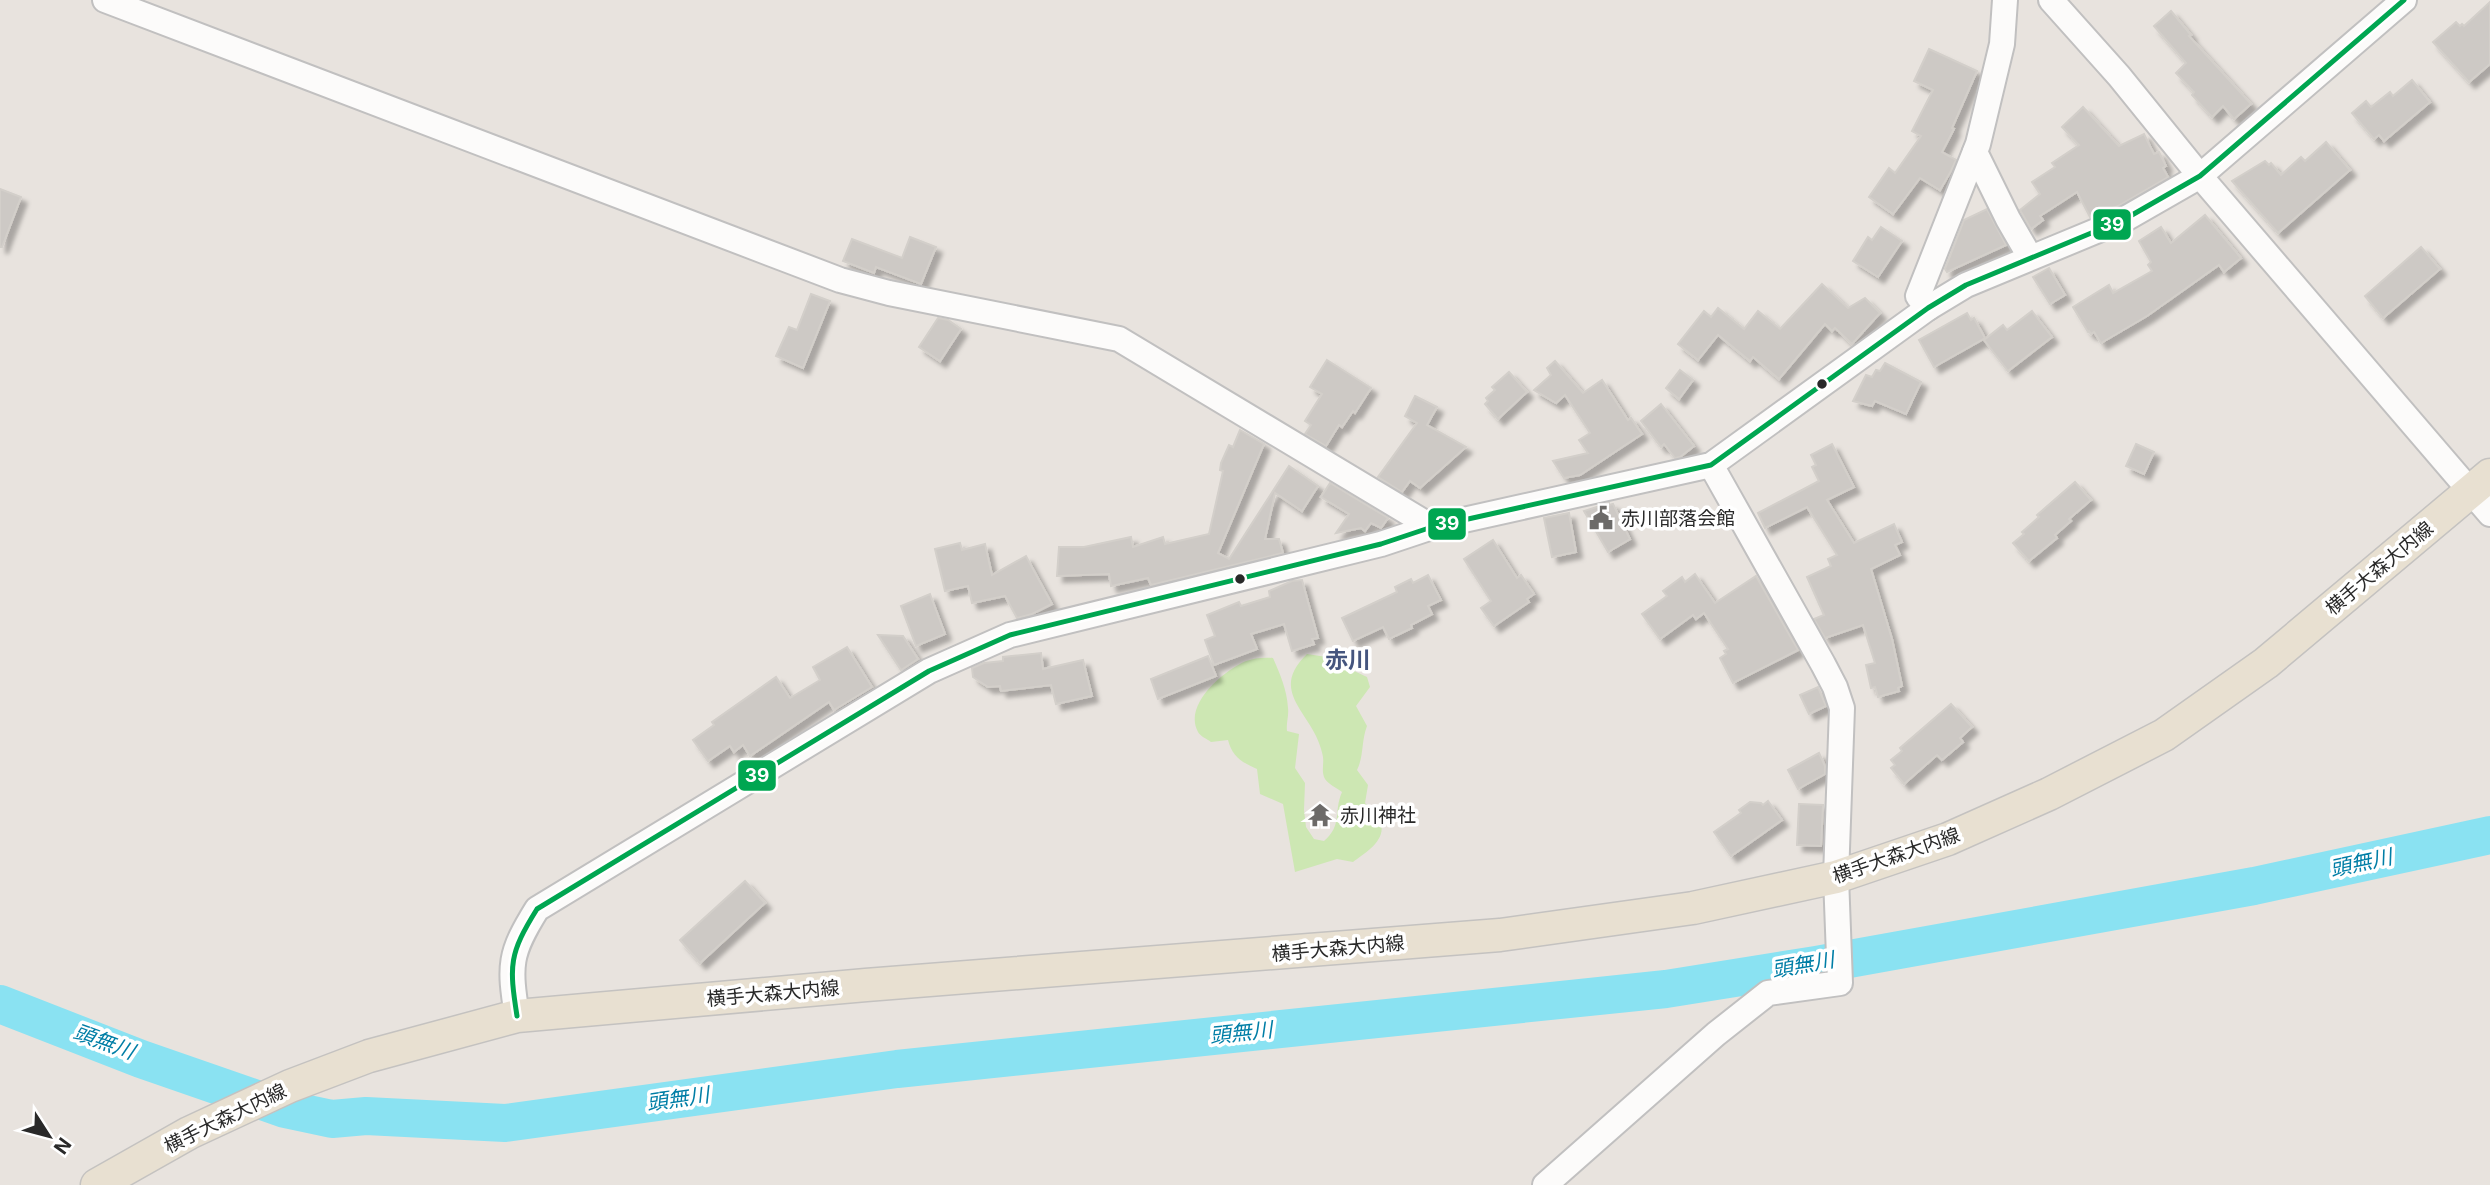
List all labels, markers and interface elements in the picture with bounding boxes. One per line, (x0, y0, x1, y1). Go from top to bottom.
line badge: 39 (2092, 208, 2132, 241)
text: 39 (2100, 213, 2124, 236)
unlabelled marker (1815, 377, 1829, 391)
public building icon: 赤川部落会館 (1587, 504, 1615, 532)
line badge: 39 (1427, 507, 1467, 541)
place label: 赤川部落会館 (1621, 507, 1735, 530)
text: 39 (1435, 512, 1459, 535)
street label: 横手大森大内線 (2321, 517, 2438, 620)
unlabelled marker (1233, 572, 1247, 586)
district label: 赤川 (1325, 646, 1371, 674)
line badge: 39 (737, 759, 777, 792)
text: 39 (745, 764, 769, 787)
temple icon: 赤川神社 (1306, 801, 1334, 829)
place label: 赤川神社 (1340, 804, 1416, 827)
street label: 横手大森大内線 (1830, 823, 1963, 888)
water label: 頭無川 (2327, 843, 2396, 881)
street label: 横手大森大内線 (1271, 931, 1405, 966)
water label: 頭無川 (1770, 946, 1838, 982)
street label: 横手大森大内線 (706, 976, 840, 1011)
water label: 頭無川 (1208, 1017, 1276, 1048)
water label: 頭無川 (70, 1019, 140, 1065)
street label: 横手大森大内線 (160, 1079, 290, 1158)
water label: 頭無川 (645, 1081, 713, 1115)
north arrow (14, 1101, 84, 1171)
text: N (49, 1133, 76, 1158)

